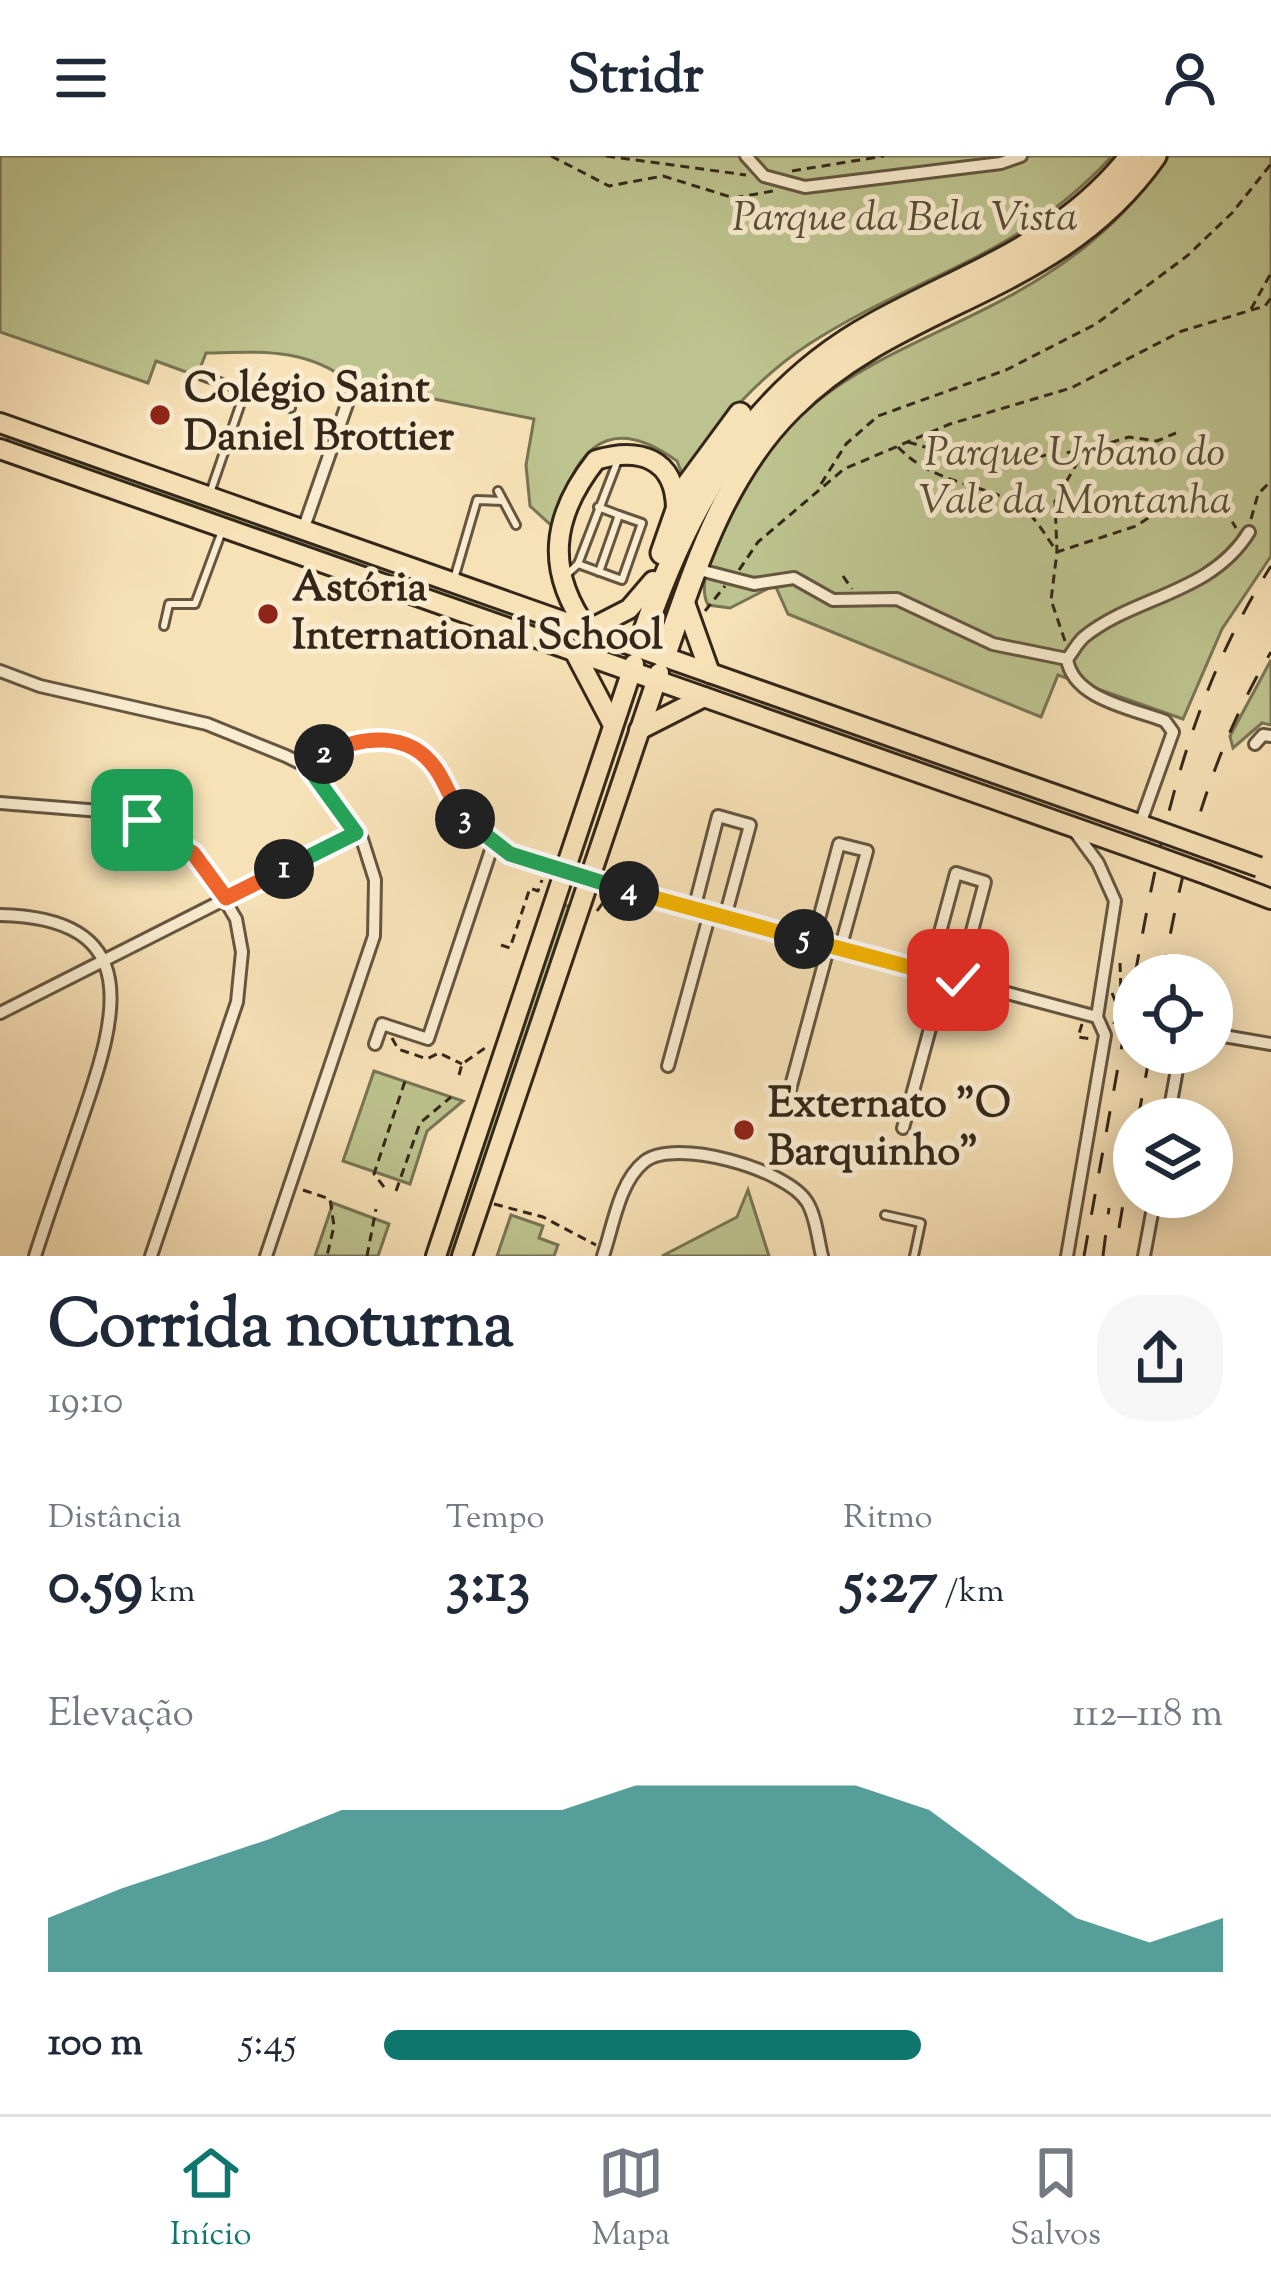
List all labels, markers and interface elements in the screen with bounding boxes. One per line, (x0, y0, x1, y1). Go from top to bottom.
text: Stridr (567, 39, 704, 117)
icon: menu (48, 45, 114, 111)
icon: person (1157, 45, 1223, 111)
park label: Parque da Bela Vista (732, 190, 1078, 250)
place label: Colégio Saint Daniel Brottier (184, 361, 454, 469)
marker: Colégio Saint Daniel Brottier (147, 402, 173, 428)
park label: Parque Urbano do Vale da Montanha (919, 425, 1231, 533)
place label: Astória International School (292, 560, 663, 668)
marker: Astória International School (255, 601, 281, 627)
pin: 2 (294, 724, 354, 784)
text: 2 (316, 730, 332, 778)
pin (91, 769, 193, 871)
icon: arrive (109, 787, 175, 853)
pin: 3 (435, 789, 495, 849)
text: 3 (458, 795, 472, 843)
pin: 1 (254, 839, 314, 899)
text: 1 (278, 845, 290, 893)
pin: 4 (599, 861, 659, 921)
text: 4 (621, 867, 637, 915)
pin: 5 (774, 909, 834, 969)
text: 5 (798, 915, 810, 963)
pin (907, 929, 1009, 1031)
icon: check (925, 947, 991, 1013)
map controls (1113, 954, 1233, 1218)
button: locate (1113, 954, 1233, 1074)
place label: Externato "O Barquinho" (768, 1076, 1011, 1184)
button: layers (1113, 1098, 1233, 1218)
marker: Externato "O Barquinho" (731, 1117, 757, 1143)
text: Corrida noturna (48, 1282, 514, 1377)
button: share (1097, 1295, 1223, 1421)
text: 19:10 (48, 1375, 123, 1431)
text: Distância (48, 1495, 182, 1543)
text: Tempo (446, 1495, 545, 1543)
text: Ritmo (843, 1495, 933, 1543)
text: 0.59 (48, 1543, 143, 1630)
text: 3:13 (446, 1543, 530, 1630)
text: 5:27 (843, 1543, 938, 1630)
text: km (143, 1569, 195, 1617)
text: /km (938, 1569, 1004, 1617)
text: Elevação (48, 1688, 194, 1744)
text: 112–118 m (1073, 1688, 1223, 1744)
text: 100 m (48, 2017, 143, 2073)
text: 5:45 (240, 2017, 296, 2073)
tab: Início (170, 2140, 252, 2260)
tab: Mapa (591, 2140, 670, 2260)
tab: Salvos (1010, 2140, 1101, 2260)

